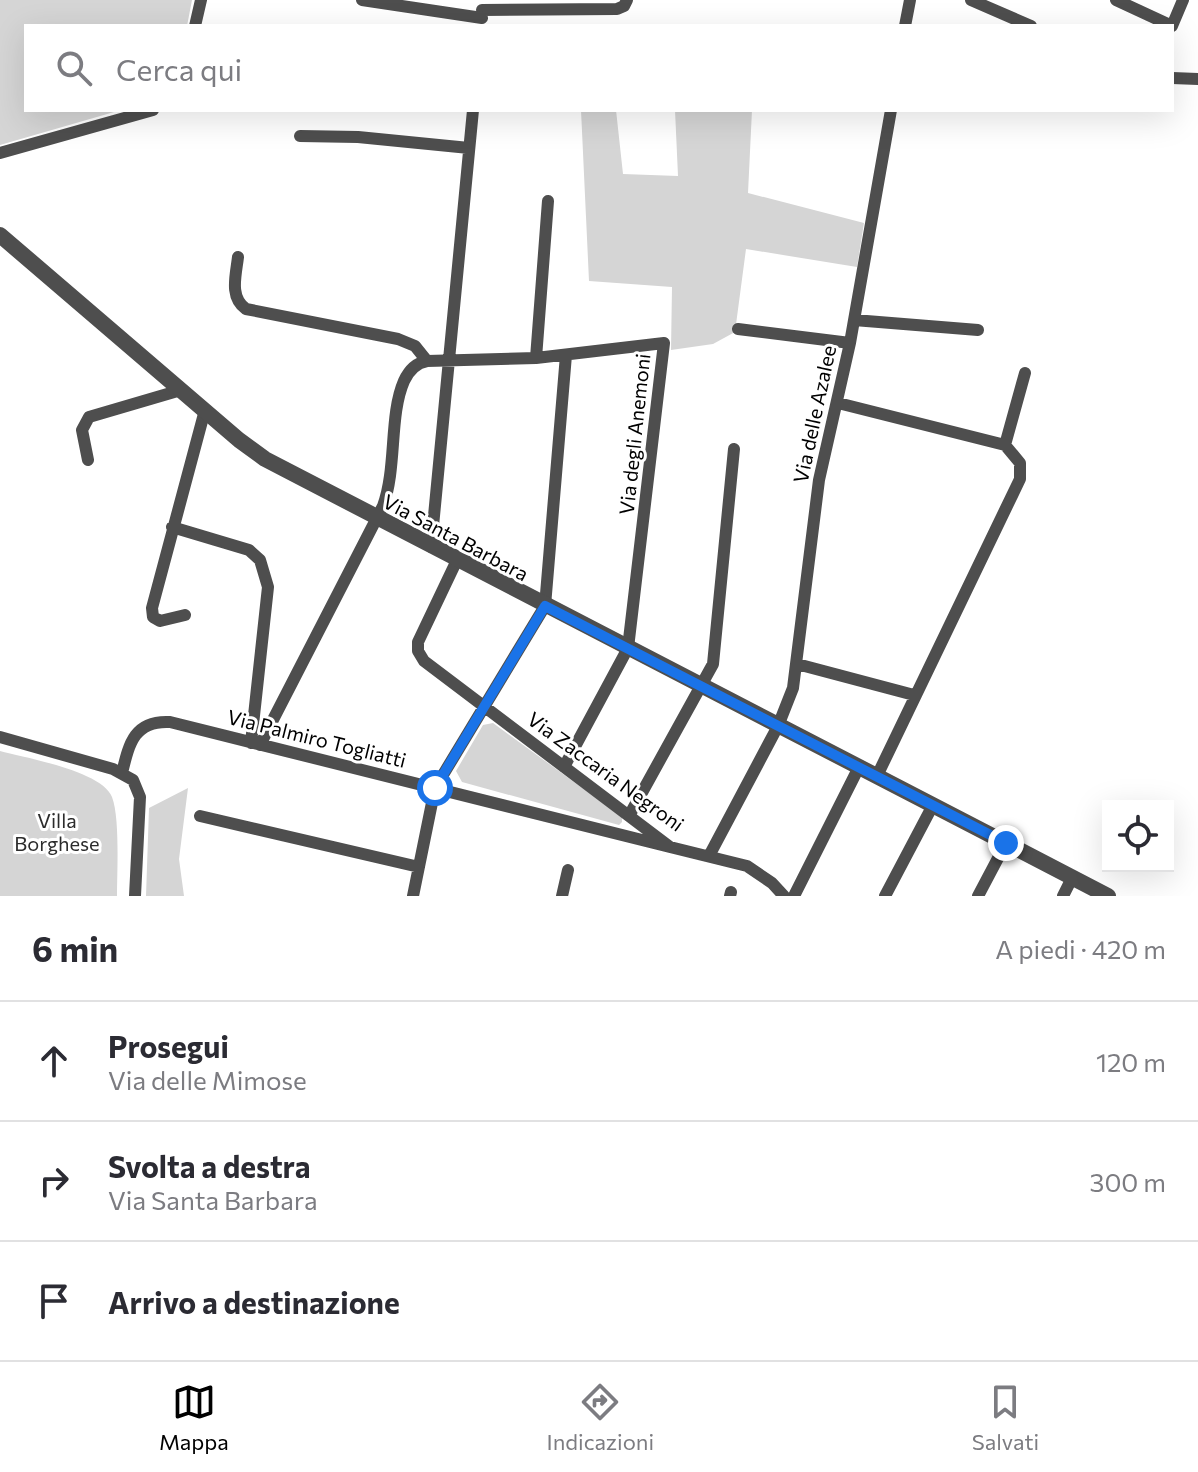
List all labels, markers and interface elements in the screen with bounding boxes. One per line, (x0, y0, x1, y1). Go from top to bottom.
search box (24, 24, 1174, 112)
icon: search (52, 46, 96, 90)
text: Cerca qui (116, 50, 242, 87)
street label: Via delle Azalee (788, 343, 840, 485)
street label: Via degli Anemoni (614, 352, 654, 516)
street label: Via Santa Barbara (379, 489, 533, 585)
street label: Via Palmiro Togliatti (225, 704, 409, 772)
street label: Via Zaccaria Negroni (523, 706, 689, 836)
route start (417, 770, 453, 806)
map controls (1102, 800, 1174, 872)
button: locate (1102, 800, 1174, 872)
park label: Villa Borghese (14, 808, 100, 855)
route end (988, 825, 1024, 861)
text: 6 min (32, 927, 118, 969)
text: A piedi · 420 m (995, 933, 1166, 964)
text: Prosegui (108, 1027, 229, 1064)
icon: ahead (32, 1039, 76, 1083)
text: 120 m (1096, 1046, 1166, 1077)
text: Via delle Mimose (108, 1064, 307, 1095)
text: Svolta a destra (108, 1147, 310, 1184)
icon: right (32, 1159, 76, 1203)
text: 300 m (1090, 1166, 1166, 1197)
text: Via Santa Barbara (108, 1184, 318, 1215)
icon: arrive (32, 1279, 76, 1323)
text: Arrivo a destinazione (108, 1283, 400, 1320)
tab: Mappa (159, 1380, 229, 1455)
tab: Indicazioni (547, 1380, 654, 1455)
tab: Salvati (972, 1380, 1039, 1455)

